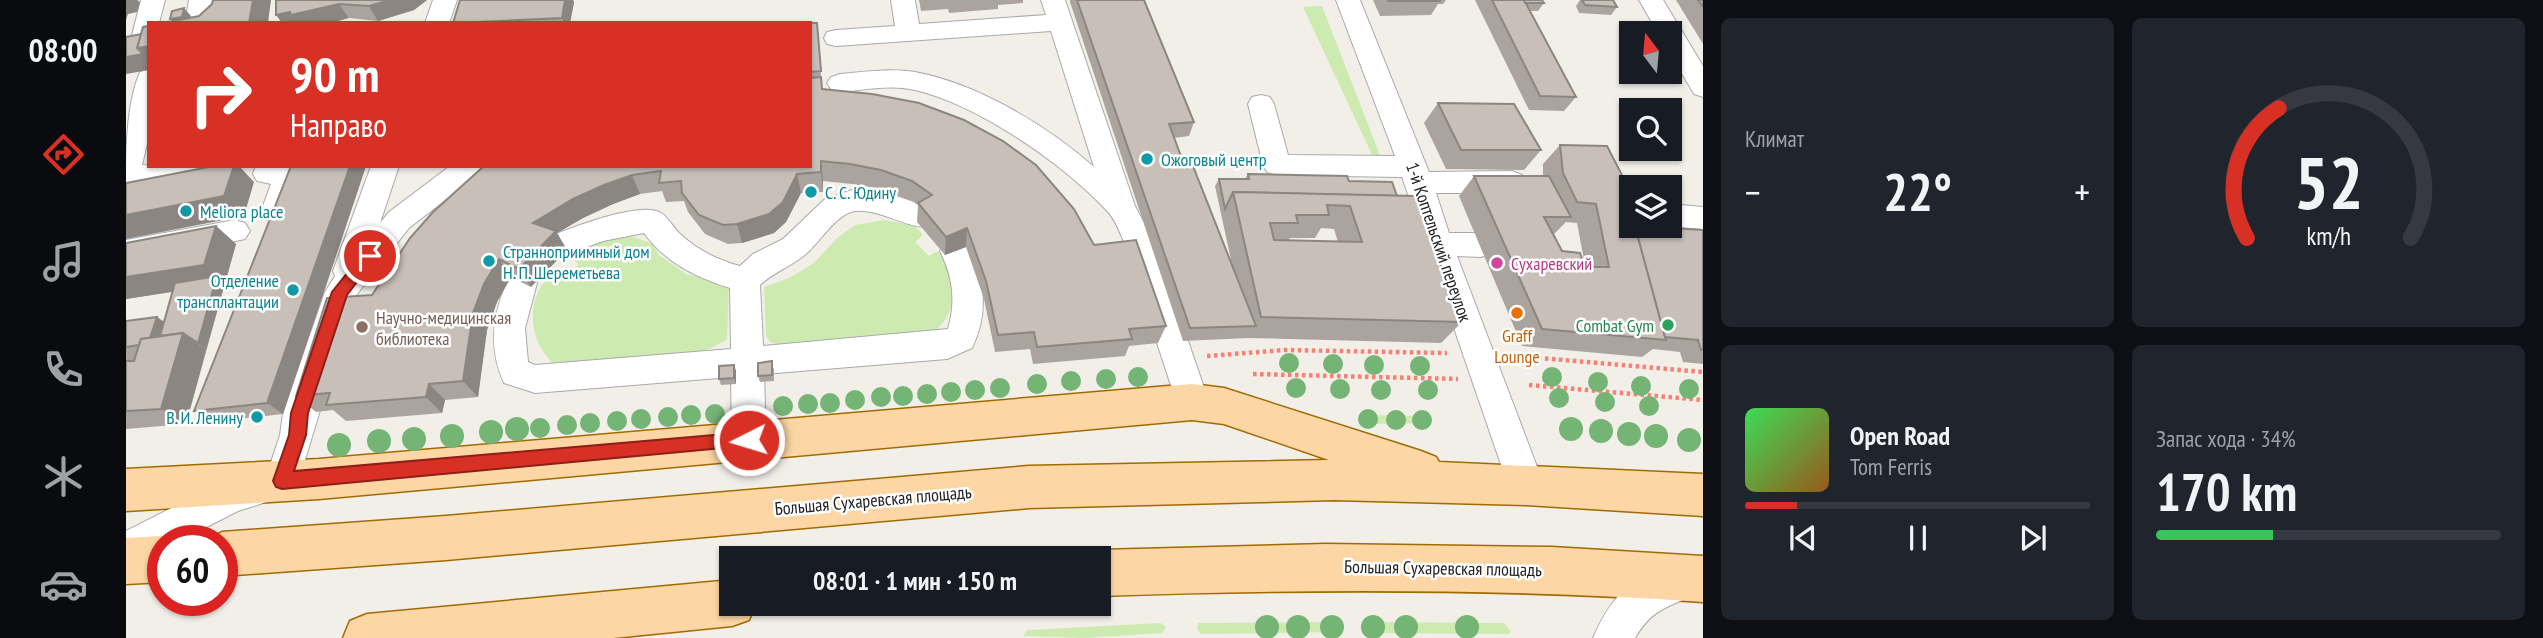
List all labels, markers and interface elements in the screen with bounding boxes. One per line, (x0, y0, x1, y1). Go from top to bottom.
north arrow (1619, 21, 1682, 84)
map controls (1619, 21, 1682, 238)
text: 08:00 (28, 29, 98, 71)
text: 90 m (290, 42, 379, 106)
icon: right (175, 49, 266, 140)
button: search (1619, 98, 1682, 161)
text: Направо (290, 104, 387, 146)
text: Климат (1745, 124, 1804, 153)
icon: directions (39, 130, 88, 179)
text: 52 (2294, 135, 2363, 229)
place label: Ожоговый центр (1161, 148, 1267, 171)
marker: Ожоговый центр (1139, 151, 1155, 167)
text: 22° (1883, 158, 1952, 225)
street label: 1-й Коптельский переулок (1401, 159, 1477, 325)
text: − (1745, 167, 1761, 216)
text: + (2074, 167, 2090, 216)
button: layers (1619, 175, 1682, 238)
place label: С. С. Юдину (825, 181, 896, 204)
marker: С. С. Юдину (803, 184, 819, 200)
place label: Meliora place (200, 200, 283, 223)
marker: Meliora place (178, 203, 194, 219)
text: km/h (2306, 220, 2351, 252)
pin (340, 226, 400, 286)
icon: music (39, 237, 88, 286)
icon: arrive (351, 237, 389, 275)
place label: Странноприимный дом Н. П. Шереметьева (503, 240, 650, 284)
place label: Сухаревский (1511, 252, 1592, 275)
marker: Странноприимный дом Н. П. Шереметьева (481, 253, 497, 269)
marker: Сухаревский (1489, 255, 1505, 271)
place label: Отделение трансплантации (177, 269, 279, 313)
marker: Отделение трансплантации (285, 282, 301, 298)
marker: Graff Lounge (1509, 305, 1525, 321)
place label: Научно-медицинская библиотека (376, 306, 511, 350)
place label: Combat Gym (1576, 314, 1654, 337)
marker: Combat Gym (1660, 317, 1676, 333)
marker: Научно-медицинская библиотека (354, 319, 370, 335)
place label: Graff Lounge (1494, 324, 1540, 368)
icon: phone (39, 345, 88, 394)
position arrow (712, 403, 786, 477)
place label: В. И. Ленину (166, 406, 243, 429)
marker: В. И. Ленину (249, 409, 265, 425)
text: Open Road (1850, 419, 1950, 452)
text: Запас хода · 34% (2156, 424, 2296, 453)
icon: climate (39, 452, 88, 501)
text: Tom Ferris (1850, 452, 1932, 481)
text: 170 km (2156, 458, 2297, 525)
street label: Большая Сухаревская площадь (774, 480, 973, 520)
icon: previous (1784, 519, 1822, 557)
icon: pause (1899, 519, 1937, 557)
icon: next (2014, 519, 2052, 557)
speed limit sign: 60 (147, 525, 238, 616)
street label: Большая Сухаревская площадь (1344, 555, 1542, 581)
icon: car (39, 560, 88, 609)
text: 08:01 · 1 мин · 150 m (813, 564, 1017, 597)

